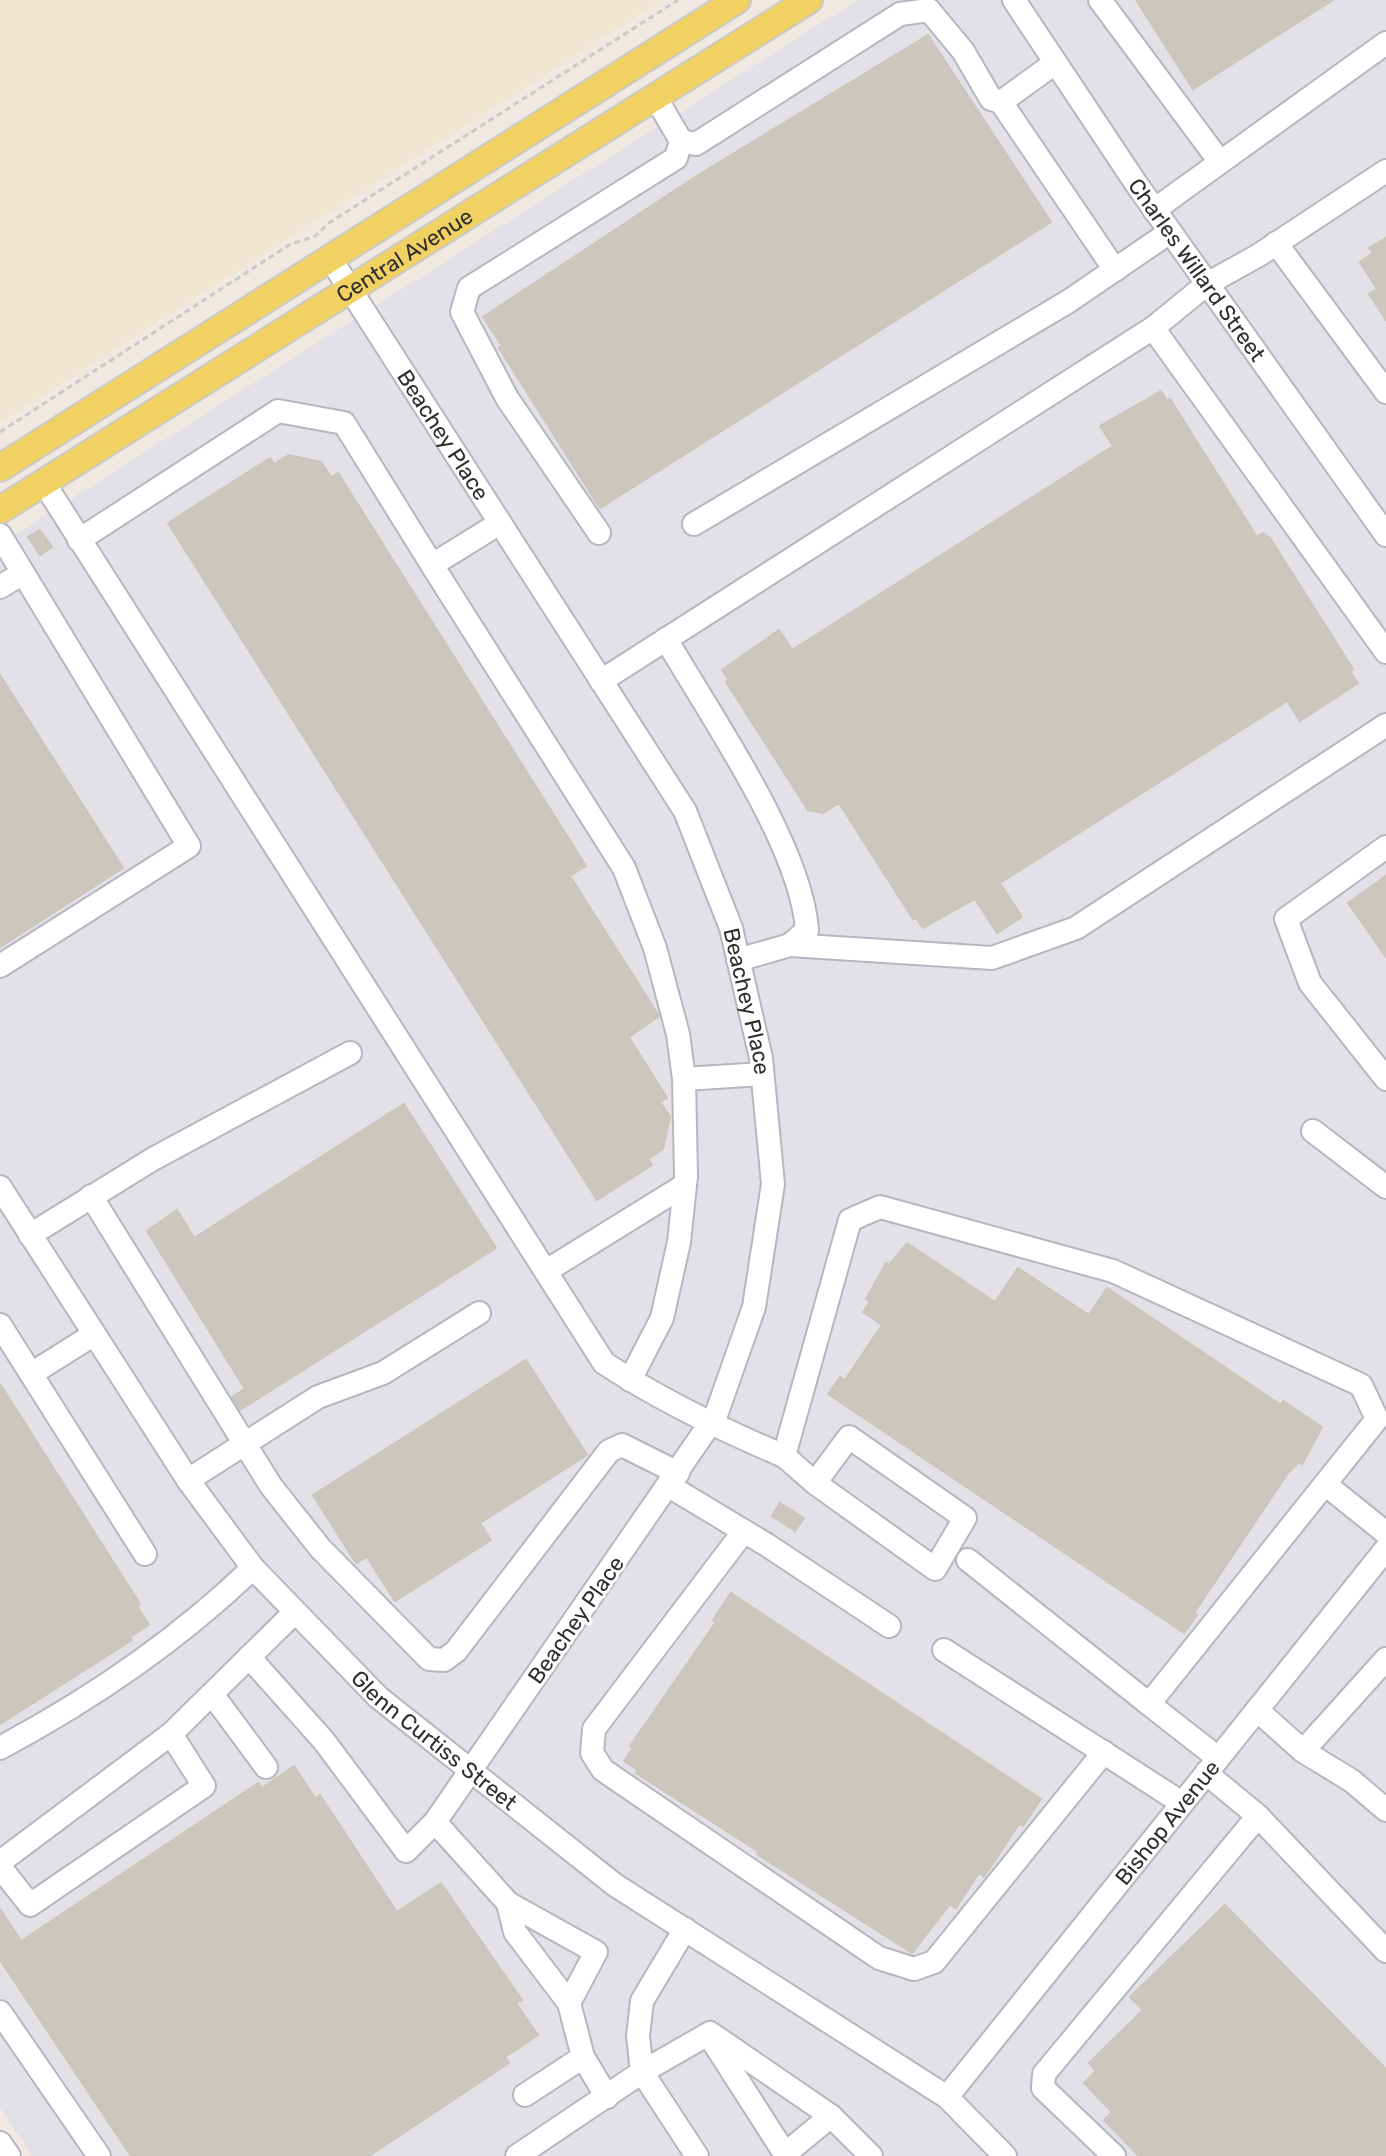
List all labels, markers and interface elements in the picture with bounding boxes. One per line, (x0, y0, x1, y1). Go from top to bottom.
street label: Charles Willard Street (1123, 173, 1272, 367)
street label: Central Avenue (331, 202, 478, 308)
street label: Beachey Place (392, 364, 495, 505)
street label: Beachey Place (718, 925, 776, 1076)
street label: Beachey Place (522, 1551, 630, 1689)
street label: Glenn Curtiss Street (346, 1664, 523, 1816)
street label: Bishop Avenue (1109, 1754, 1225, 1890)

